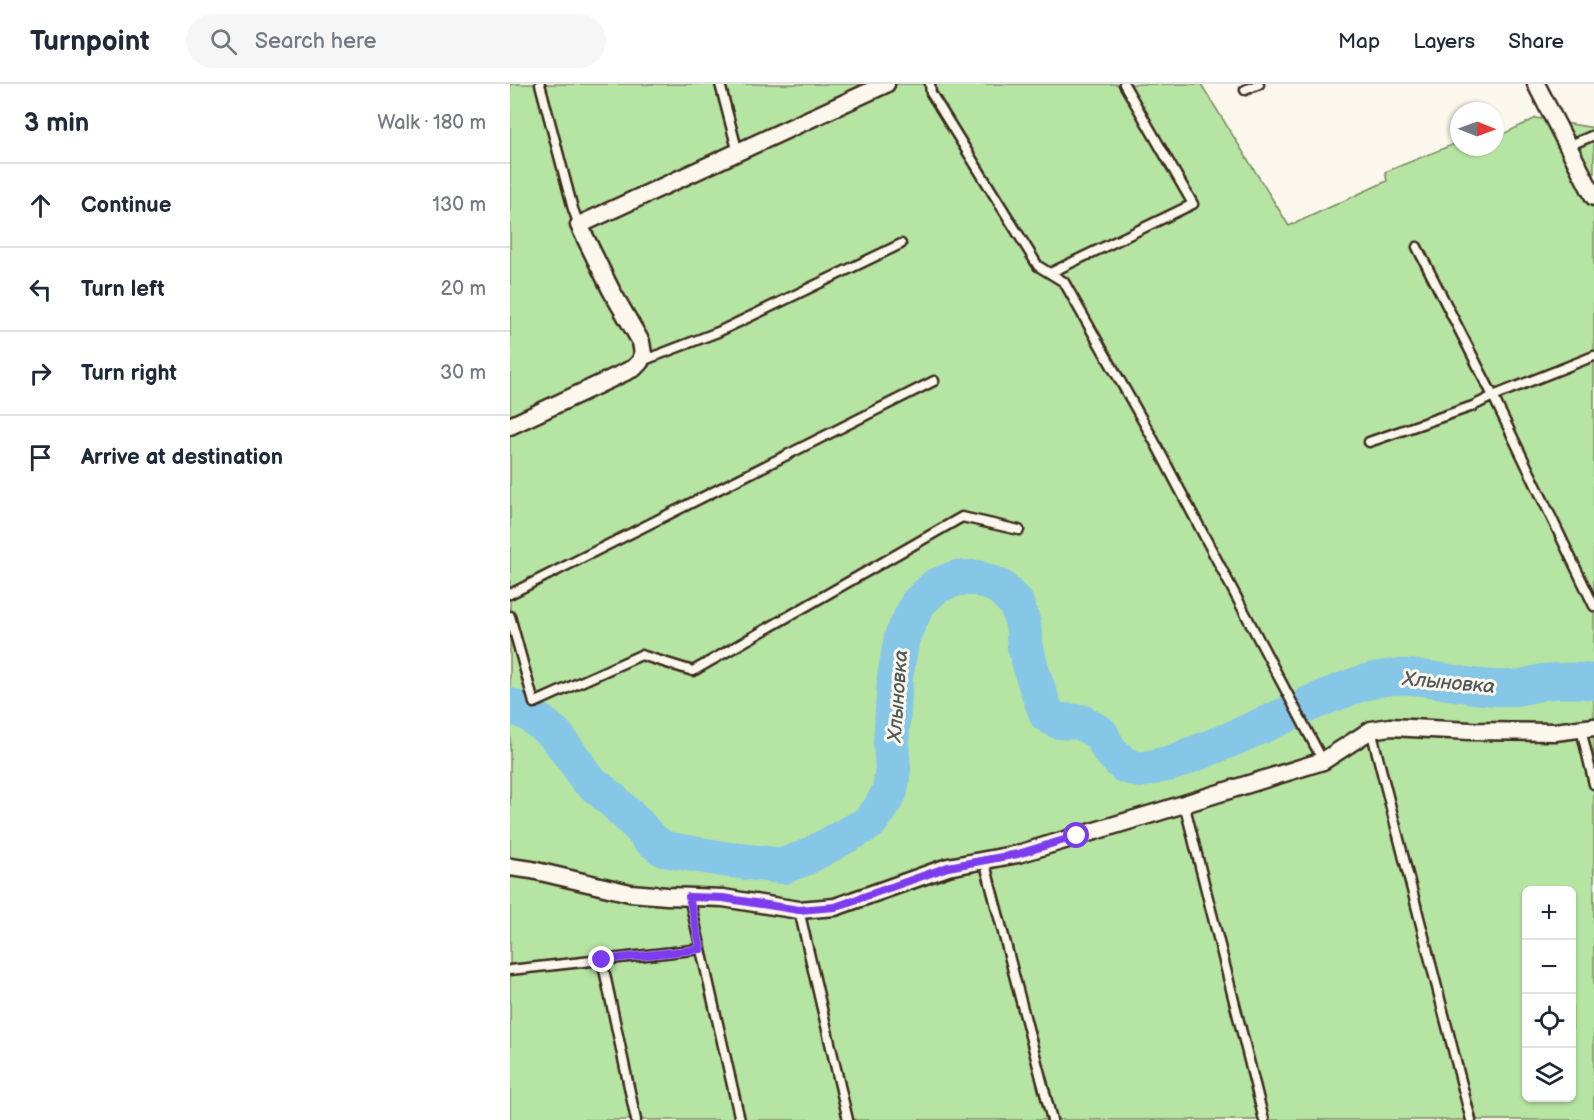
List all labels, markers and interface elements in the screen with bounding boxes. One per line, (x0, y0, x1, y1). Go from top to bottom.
search box (186, 14, 606, 68)
text: Turnpoint (30, 25, 150, 58)
icon: search (207, 25, 240, 58)
text: Search here (255, 28, 377, 55)
text: Map (1338, 29, 1380, 54)
text: Layers (1413, 29, 1475, 54)
text: Share (1508, 29, 1564, 54)
north arrow (1450, 102, 1504, 156)
text: 3 min (24, 108, 89, 139)
text: Walk · 180 m (377, 111, 486, 135)
icon: ahead (24, 189, 57, 222)
text: Continue (81, 192, 171, 219)
text: 130 m (432, 193, 486, 217)
icon: left (24, 273, 57, 306)
text: Turn left (81, 276, 165, 303)
text: 20 m (441, 277, 486, 301)
icon: right (24, 357, 57, 390)
text: Turn right (81, 360, 177, 387)
text: 30 m (440, 361, 486, 385)
icon: arrive (24, 441, 57, 474)
text: Arrive at destination (81, 444, 283, 471)
water label: Хлыновка (883, 649, 913, 744)
water label: Хлыновка (1401, 667, 1496, 699)
route start (1063, 822, 1089, 848)
map controls (1522, 886, 1576, 1102)
button: + (1522, 886, 1576, 940)
button: − (1522, 940, 1576, 994)
route end (588, 946, 614, 972)
button: locate (1522, 994, 1576, 1048)
button: layers (1522, 1048, 1576, 1102)

